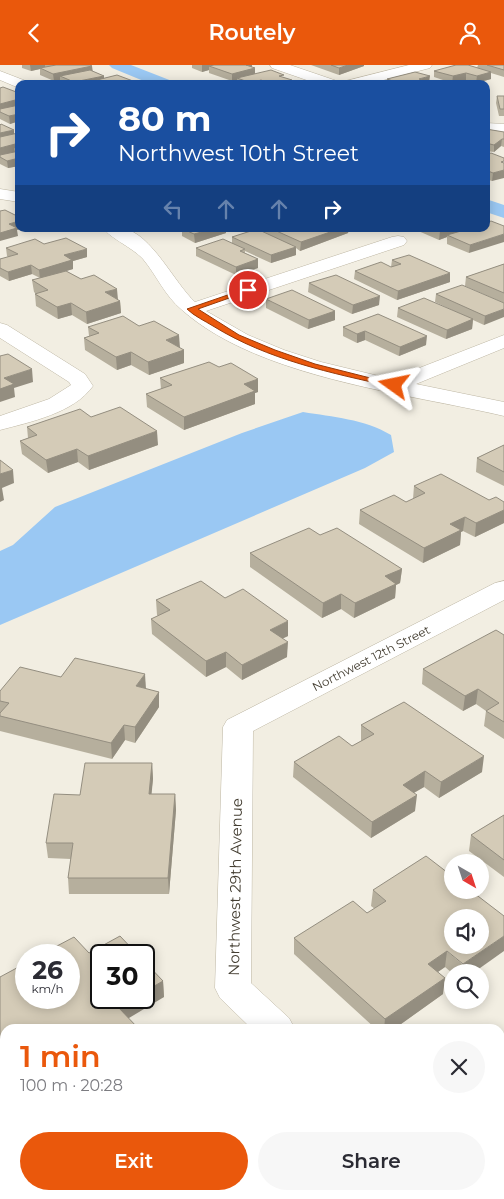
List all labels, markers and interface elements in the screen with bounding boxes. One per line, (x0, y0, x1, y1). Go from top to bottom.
icon: back (20, 19, 48, 47)
text: Routely (209, 19, 295, 46)
icon: person (456, 19, 484, 47)
text: 80 m (118, 97, 212, 140)
icon: right (35, 100, 100, 165)
text: Northwest 10th Street (118, 140, 359, 167)
icon: left (159, 195, 187, 223)
icon: ahead (212, 195, 240, 223)
icon: ahead (265, 195, 293, 223)
icon: right (318, 195, 346, 223)
pin (227, 269, 269, 311)
icon: arrive (234, 276, 262, 304)
position arrow (367, 358, 419, 410)
street label: Northwest 12th Street (310, 622, 433, 694)
street label: Northwest 29th Avenue (224, 798, 246, 976)
north arrow (444, 854, 489, 899)
map controls (444, 854, 489, 1009)
button: sound (444, 909, 489, 954)
speed limit sign: 30 (90, 944, 155, 1009)
text: 26 (32, 955, 63, 985)
button: search (444, 964, 489, 1009)
text: km/h (31, 981, 64, 996)
text: 1 min (20, 1038, 101, 1075)
button: close (433, 1041, 485, 1093)
text: 100 m · 20:28 (20, 1076, 123, 1095)
button: Exit (20, 1132, 248, 1190)
button: Share (258, 1132, 485, 1190)

